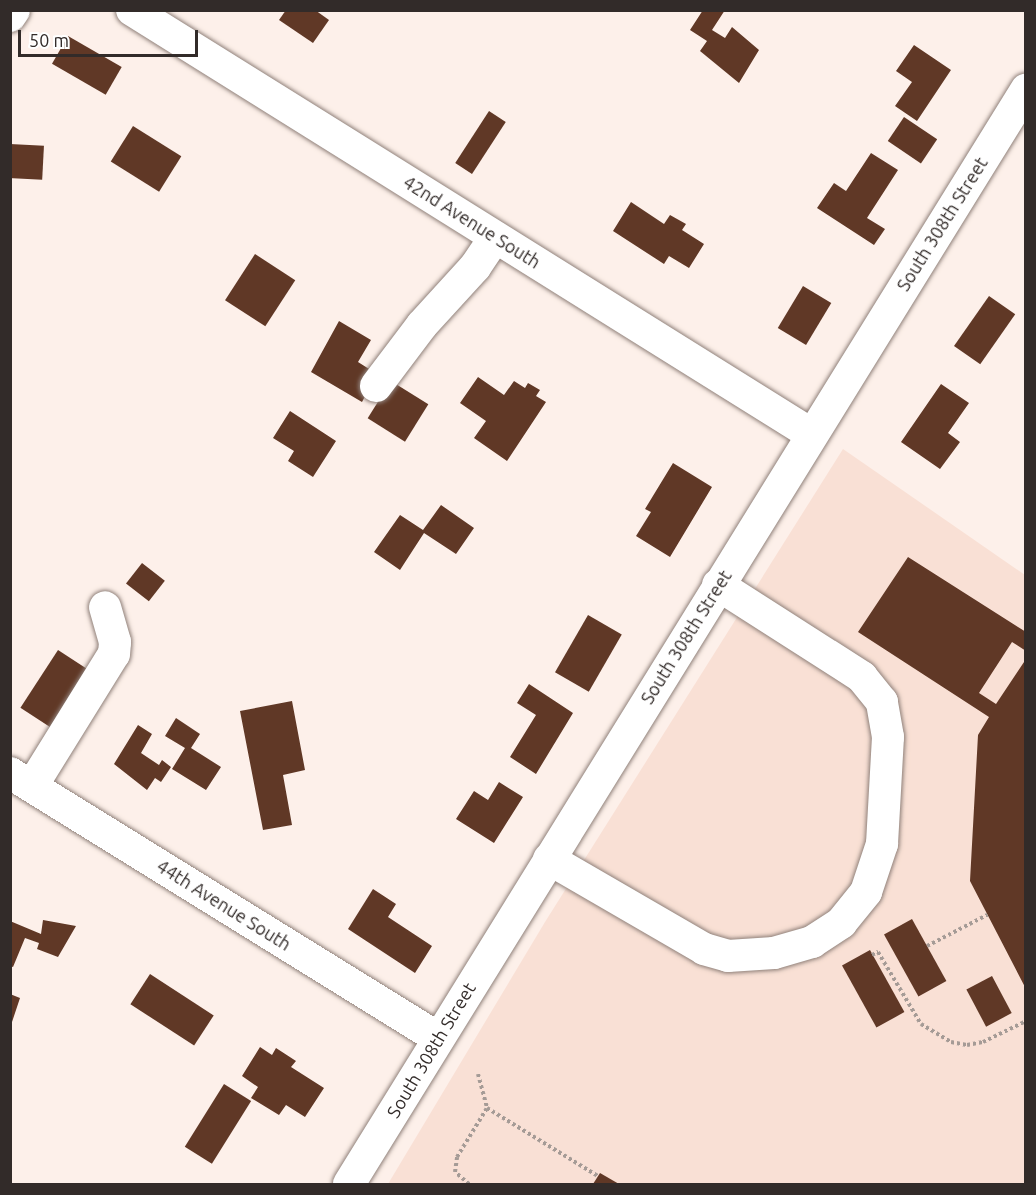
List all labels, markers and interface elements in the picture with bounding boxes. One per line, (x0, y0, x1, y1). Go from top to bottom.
scale bar (21, 18, 201, 56)
text: 50 m (29, 30, 69, 50)
street label: South 308th Street (892, 153, 992, 295)
street label: 42nd Avenue South (399, 171, 545, 273)
street label: South 308th Street (636, 566, 736, 708)
street label: 44th Avenue South (153, 855, 295, 955)
street label: South 308th Street (382, 978, 480, 1122)

